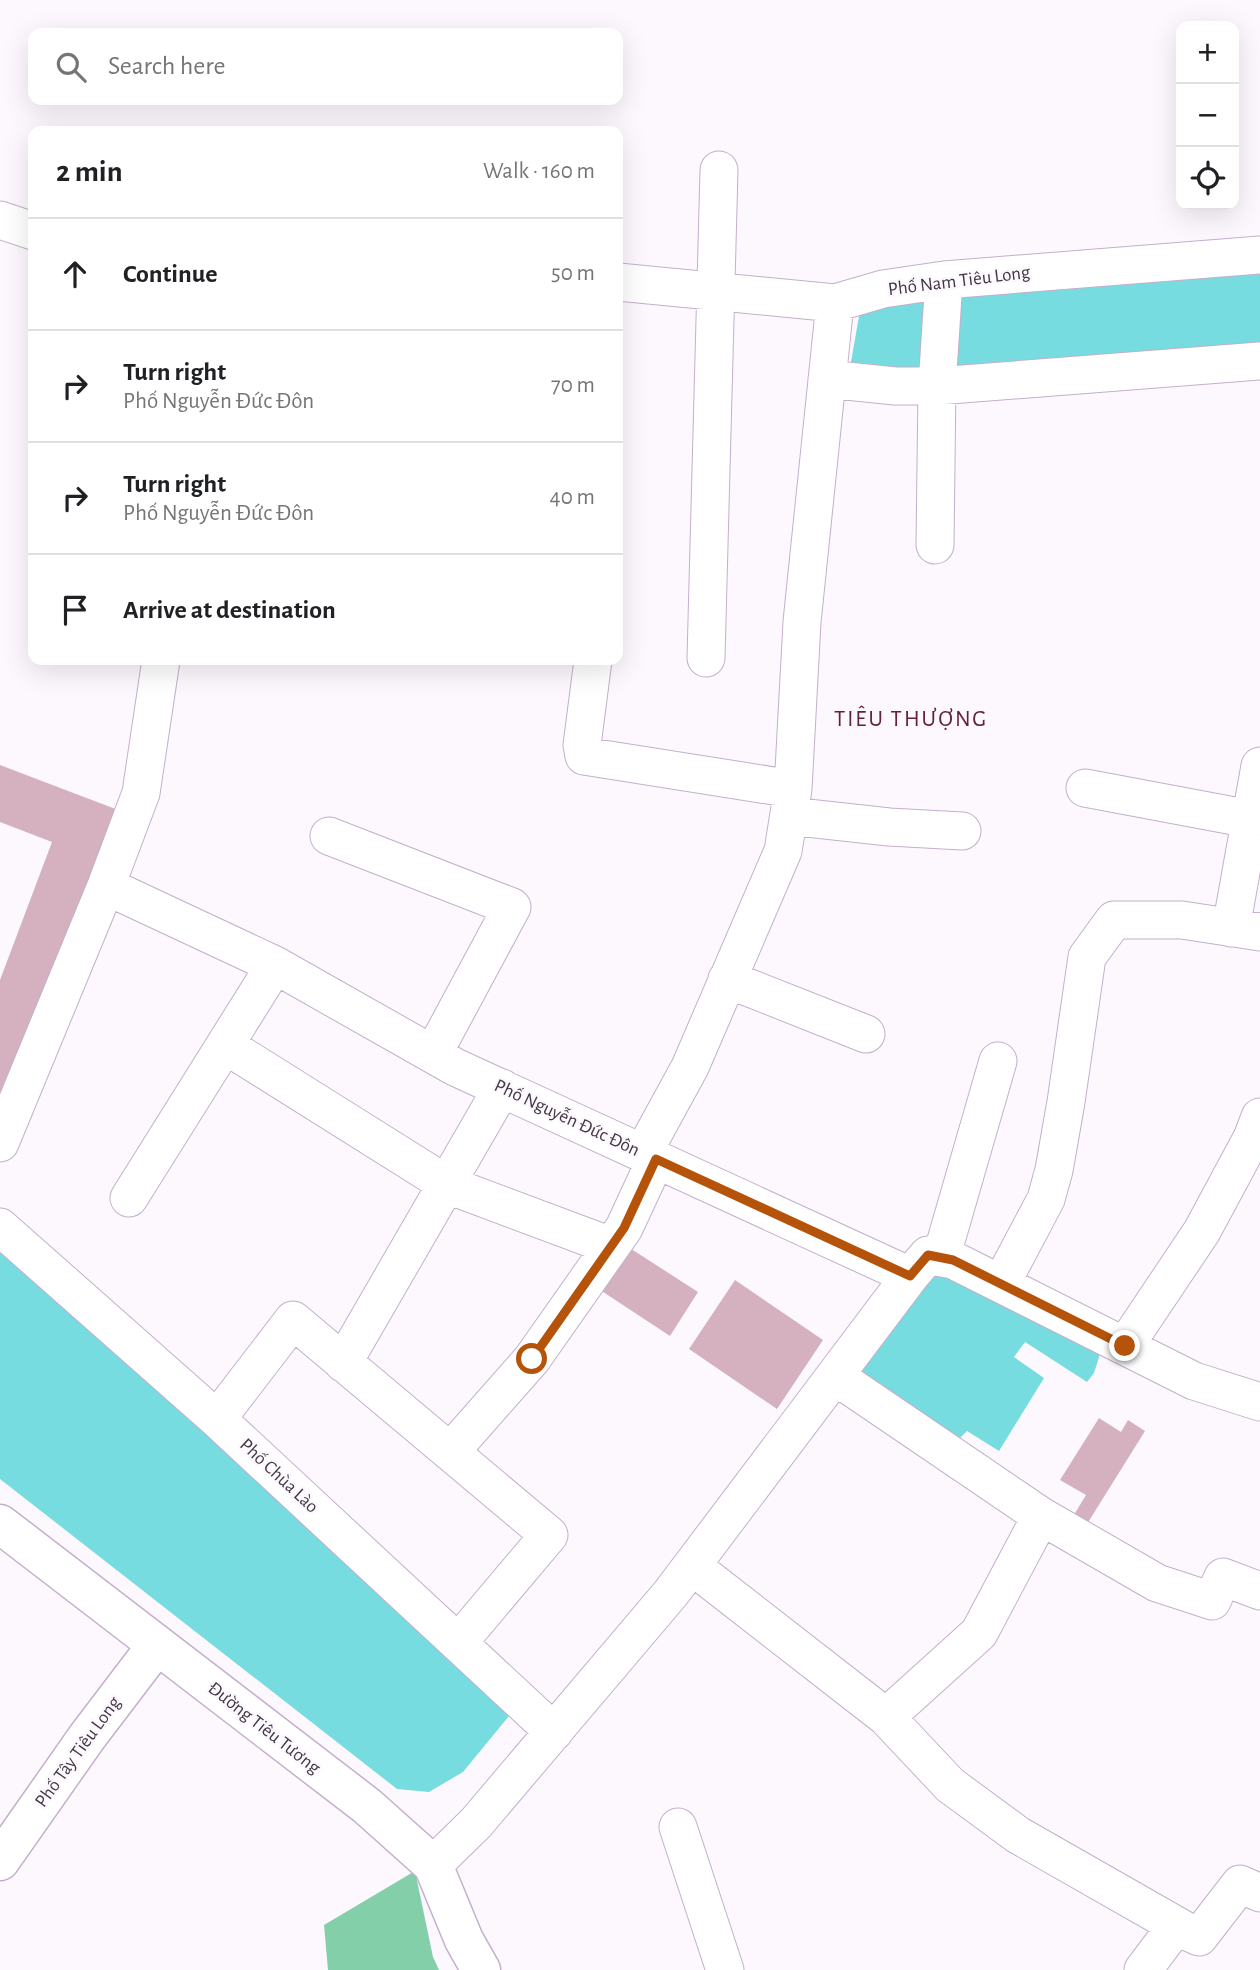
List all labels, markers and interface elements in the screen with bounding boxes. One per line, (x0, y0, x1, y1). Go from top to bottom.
map controls (1176, 21, 1239, 210)
button: + (1176, 21, 1239, 84)
search box (28, 28, 623, 105)
icon: search (52, 48, 90, 86)
text: Search here (108, 53, 226, 79)
button: − (1176, 84, 1239, 147)
button: locate (1176, 147, 1239, 210)
text: 2 min (56, 157, 123, 187)
text: Walk · 160 m (483, 160, 595, 183)
icon: ahead (56, 255, 94, 293)
text: Continue (123, 261, 218, 287)
text: 50 m (551, 262, 595, 285)
street label: Phố Nam Tiêu Long (887, 263, 1032, 299)
text: Turn right (123, 359, 226, 385)
icon: right (56, 367, 94, 405)
text: 70 m (551, 374, 595, 397)
text: Phố Nguyễn Đức Đôn (123, 390, 314, 413)
text: Turn right (123, 471, 226, 497)
icon: right (56, 479, 94, 517)
text: 40 m (550, 486, 595, 509)
text: Phố Nguyễn Đức Đôn (123, 502, 314, 525)
icon: arrive (56, 591, 94, 629)
text: Arrive at destination (123, 597, 336, 623)
district label: TIÊU THƯỢNG (834, 705, 988, 731)
street label: Phố Nguyễn Đức Đôn (491, 1075, 643, 1160)
route end (1109, 1330, 1140, 1361)
route start (516, 1343, 547, 1374)
street label: Phố Chùa Lào (236, 1435, 322, 1517)
street label: Đường Tiêu Tương (204, 1678, 324, 1778)
street label: Phố Tây Tiêu Long (32, 1693, 125, 1811)

